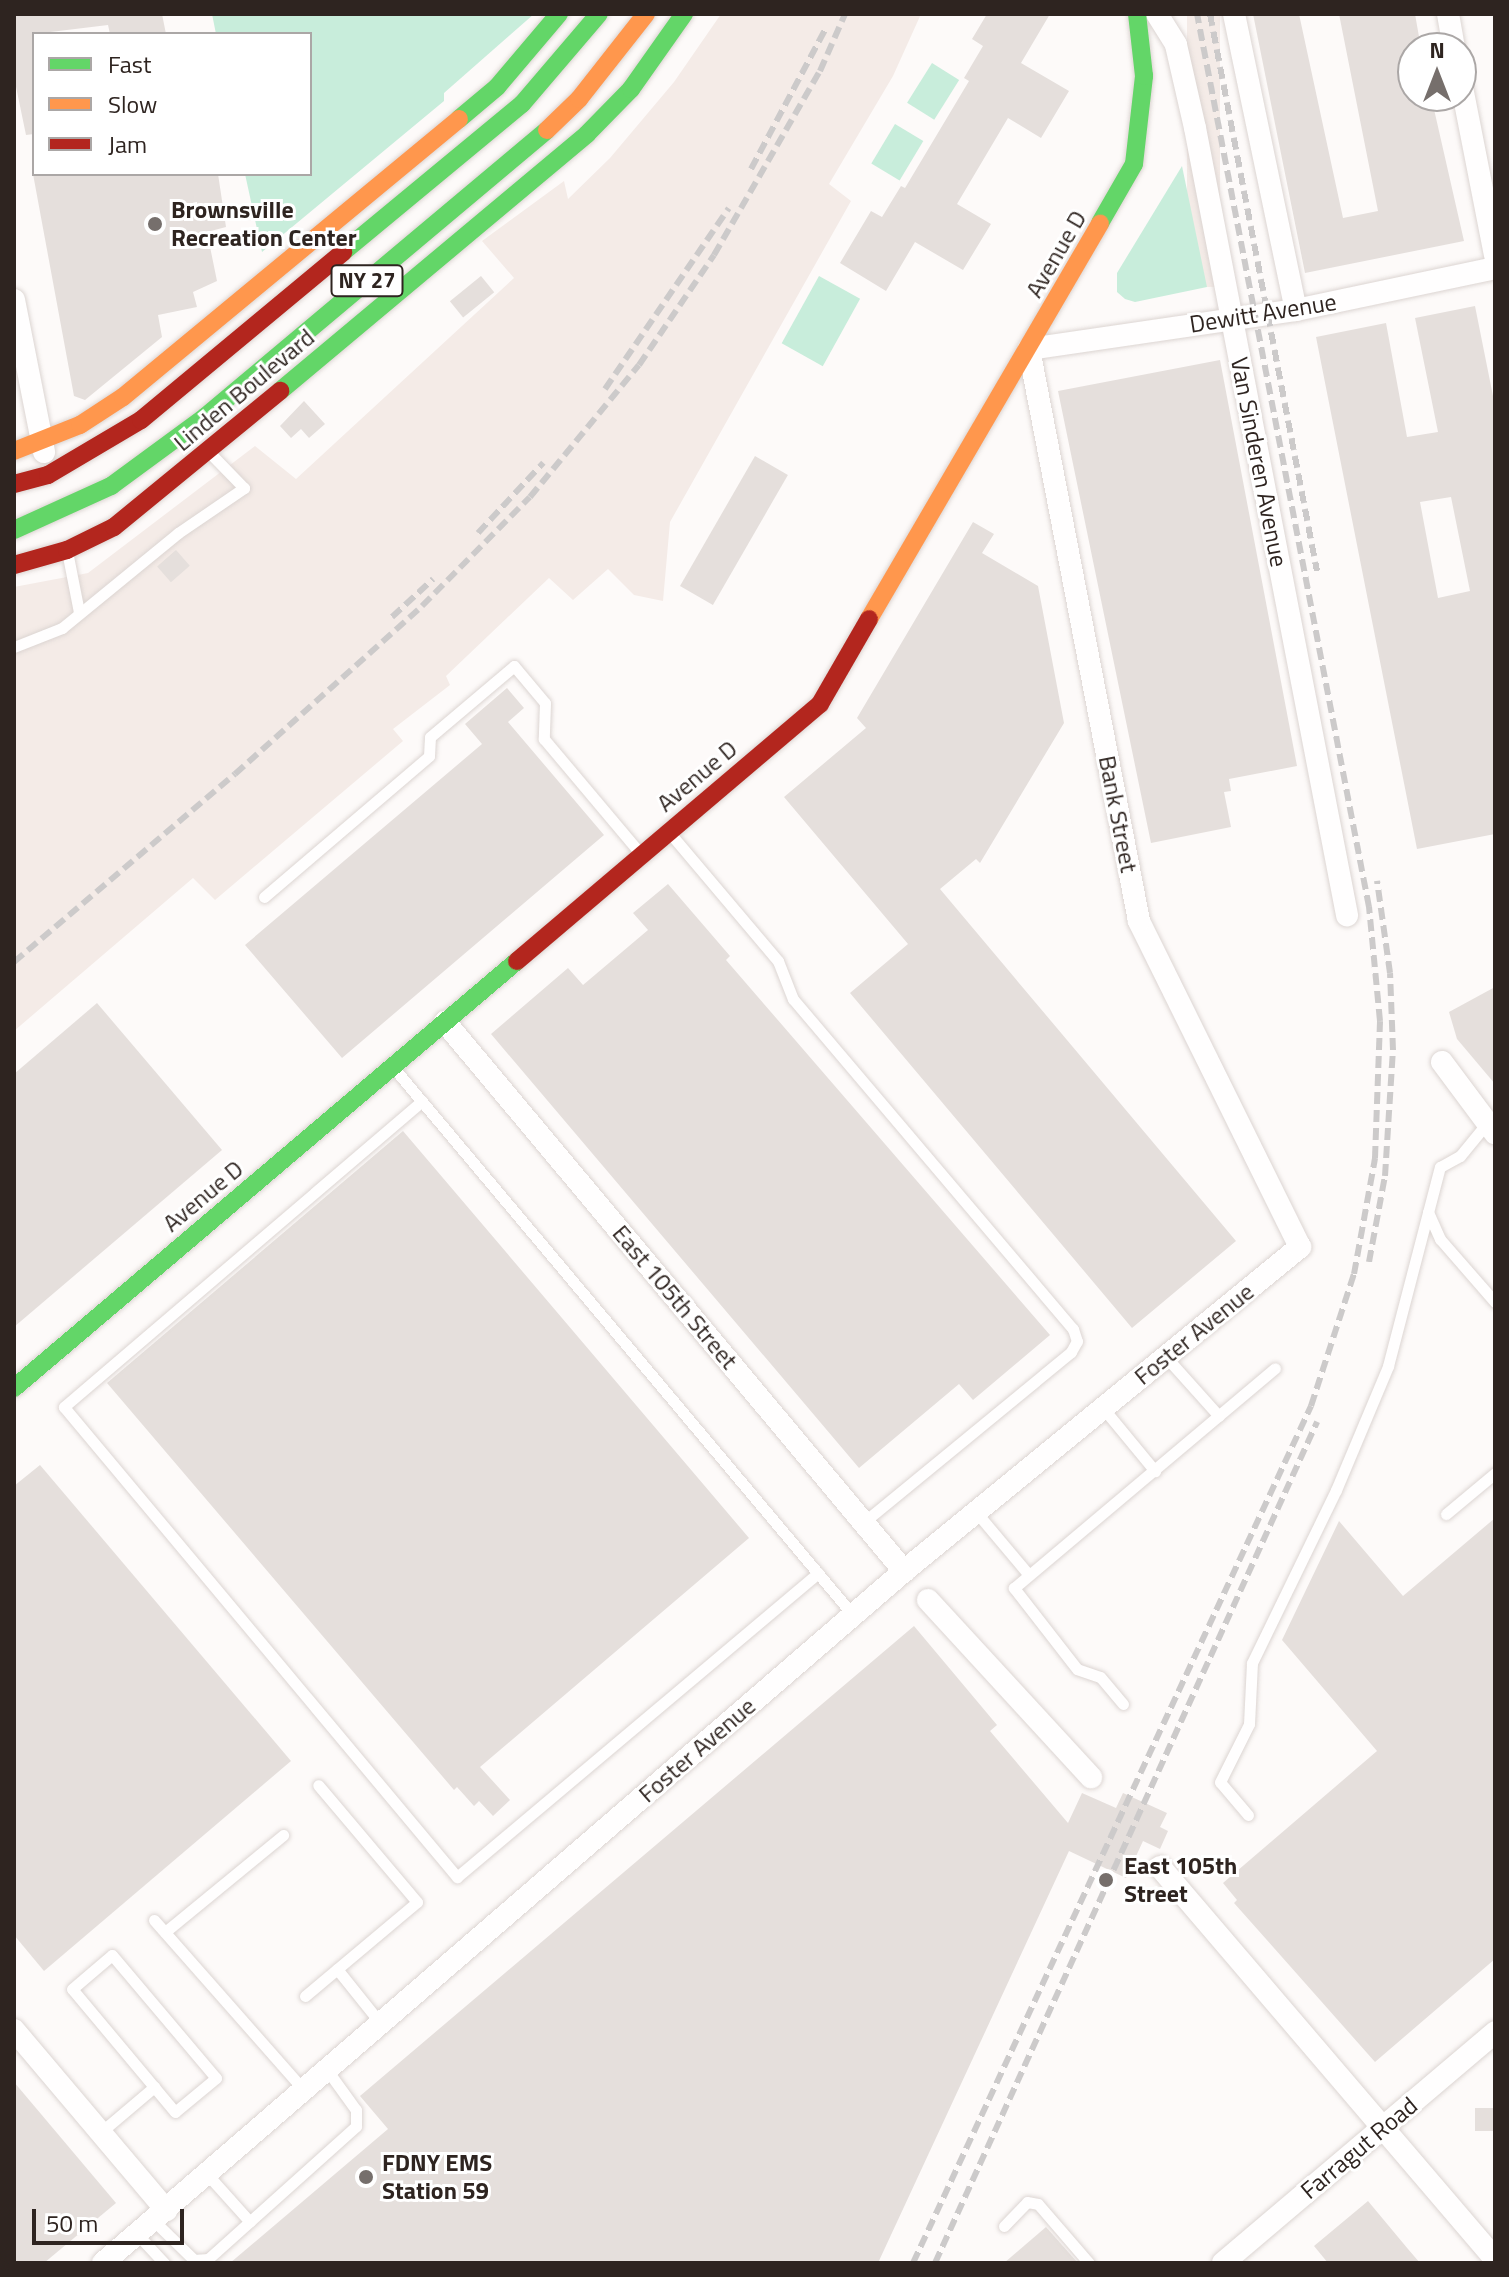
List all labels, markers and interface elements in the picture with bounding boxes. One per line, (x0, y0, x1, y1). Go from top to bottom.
legend (32, 32, 312, 176)
north arrow (1397, 32, 1477, 112)
text: N (1429, 33, 1445, 67)
text: Fast (108, 46, 151, 82)
text: Slow (108, 86, 157, 122)
text: Jam (108, 126, 147, 162)
place label: Brownsville Recreation Center (171, 196, 357, 252)
street label: Avenue D (1020, 205, 1092, 303)
marker: Brownsville Recreation Center (146, 215, 164, 233)
road number: NY 27 (329, 263, 405, 299)
street label: Dewitt Avenue (1188, 287, 1338, 339)
street label: Linden Boulevard (168, 323, 320, 457)
street label: Van Sinderen Avenue (1225, 355, 1293, 569)
street label: Avenue D (651, 734, 743, 818)
street label: Bank Street (1093, 753, 1143, 875)
street label: Avenue D (157, 1154, 249, 1238)
street label: East 105th Street (606, 1219, 744, 1375)
street label: Foster Avenue (1129, 1277, 1259, 1391)
street label: Foster Avenue (633, 1691, 761, 1809)
place label: East 105th Street (1124, 1852, 1237, 1908)
marker: East 105th Street (1095, 1869, 1117, 1891)
street label: Farragut Road (1295, 2091, 1423, 2205)
place label: FDNY EMS Station 59 (382, 2149, 492, 2205)
marker: FDNY EMS Station 59 (357, 2168, 375, 2186)
scale bar (36, 2193, 188, 2243)
text: 50 m (46, 2205, 98, 2241)

